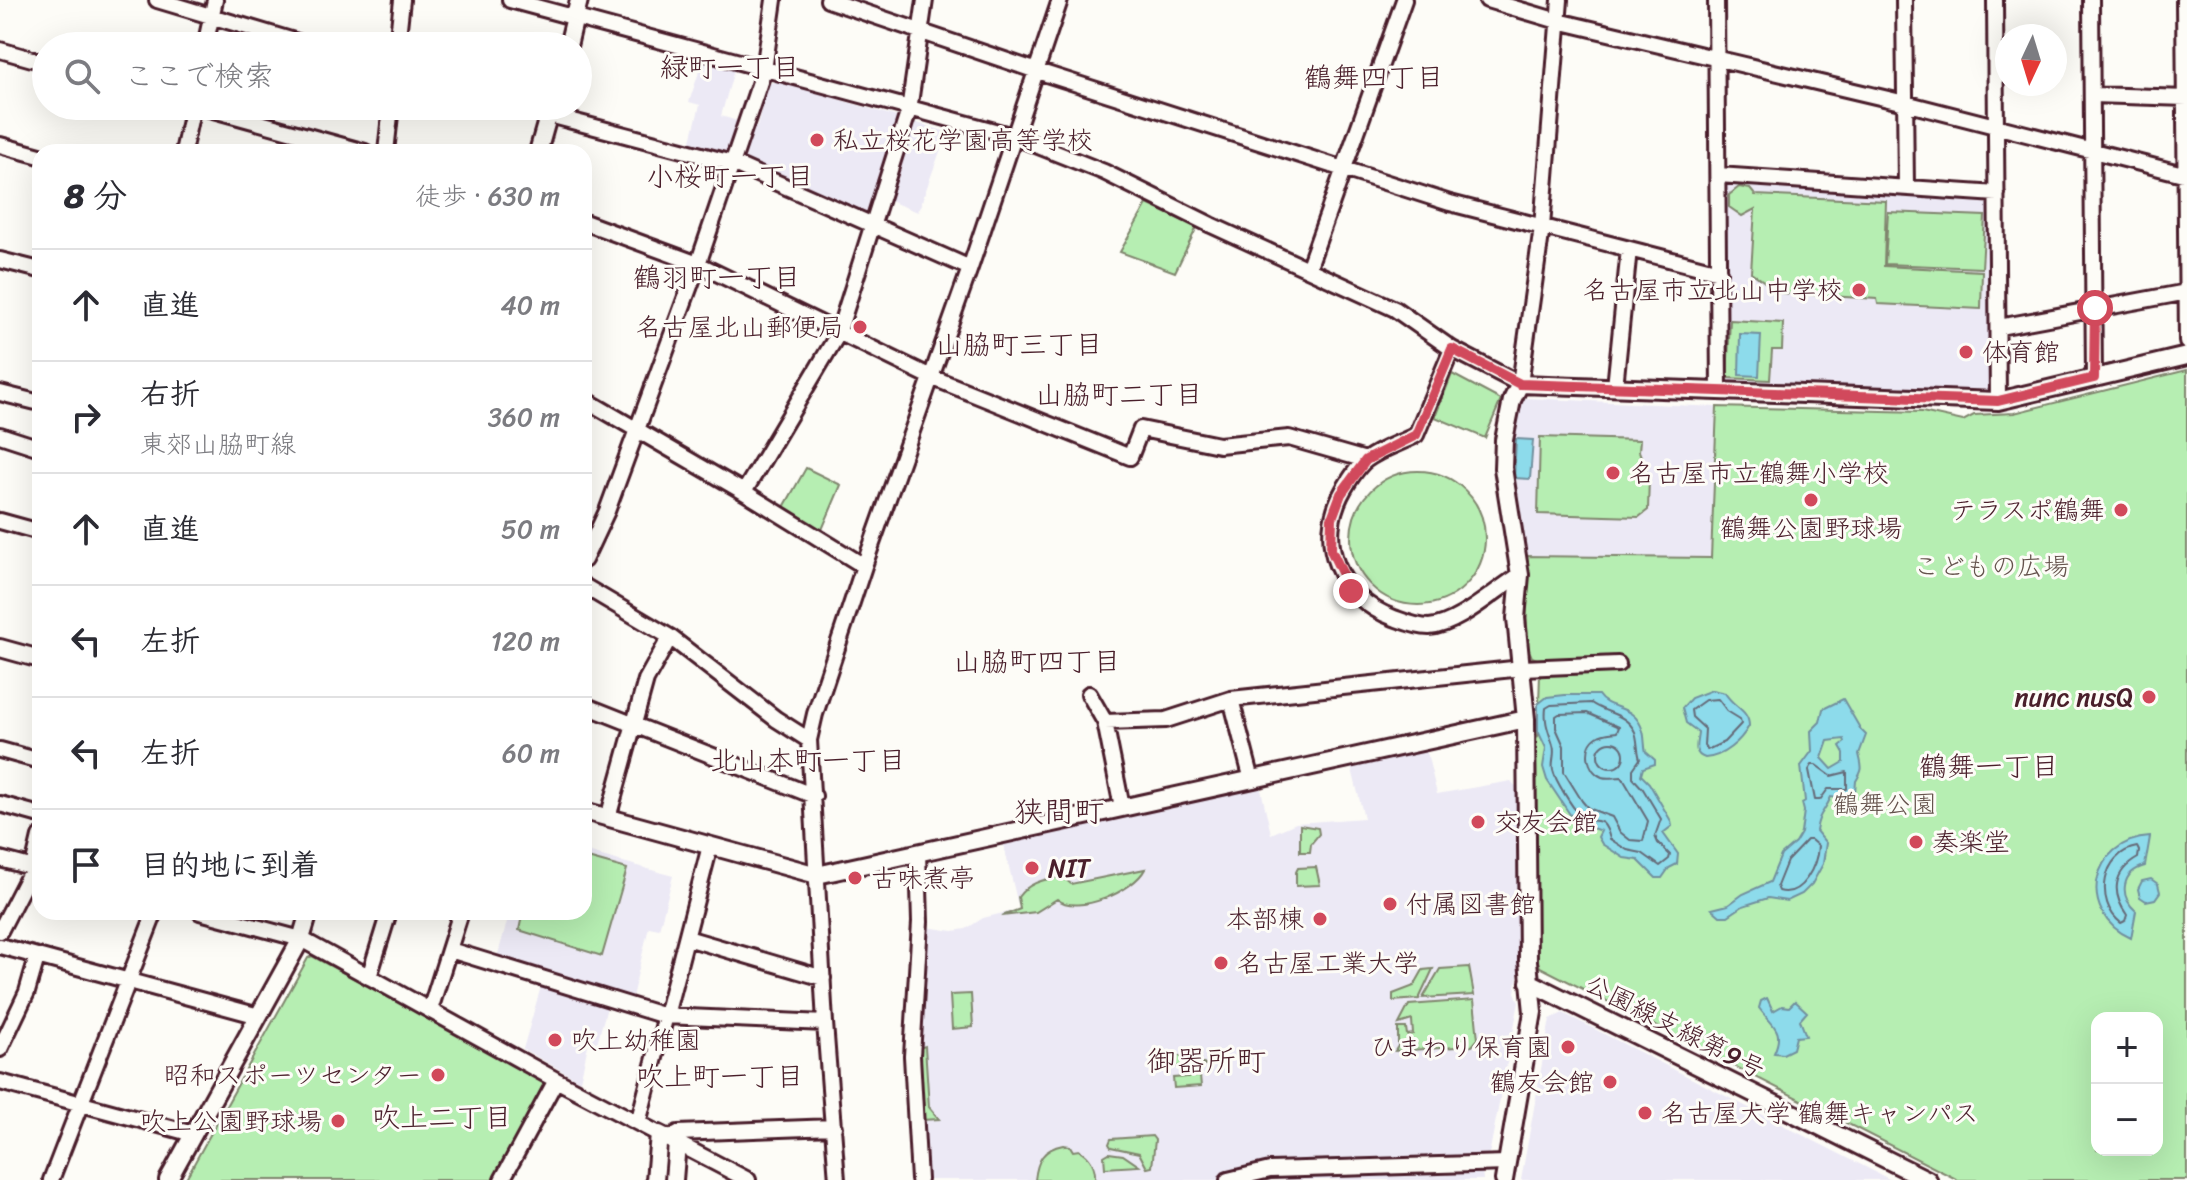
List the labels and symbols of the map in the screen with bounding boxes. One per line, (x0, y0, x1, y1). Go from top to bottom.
north arrow (1995, 24, 2067, 96)
district label: 緑町一丁目 (660, 43, 800, 92)
district label: 鶴舞四丁目 (1304, 53, 1444, 102)
place label: 私立桜花学園高等学校 (833, 117, 1093, 163)
marker: 私立桜花学園高等学校 (808, 131, 826, 149)
district label: 小桜町一丁目 (646, 152, 814, 201)
district label: 鶴羽町一丁目 (633, 253, 801, 302)
place label: 名古屋市立北山中学校 (1583, 267, 1843, 313)
marker: 名古屋市立北山中学校 (1850, 281, 1868, 299)
route start (2077, 290, 2113, 326)
place label: 名古屋北山郵便局 (636, 304, 844, 350)
marker: 名古屋北山郵便局 (851, 318, 869, 336)
district label: 山脇町三丁目 (935, 320, 1103, 369)
place label: 体育館 (1982, 329, 2060, 375)
marker: 体育館 (1957, 343, 1975, 361)
district label: 山脇町二丁目 (1035, 370, 1203, 419)
place label: 名古屋市立鶴舞小学校 (1629, 450, 1889, 496)
marker: 名古屋市立鶴舞小学校 (1604, 464, 1622, 482)
place label: テラスポ鶴舞 (1950, 487, 2105, 533)
marker: 鶴舞公園野球場 (1802, 491, 1820, 509)
marker: テラスポ鶴舞 (2112, 501, 2130, 519)
place label: 鶴舞公園野球場 (1720, 505, 1902, 551)
park label: こどもの広場 (1913, 543, 2069, 589)
route end (1333, 573, 1369, 609)
district label: 山脇町四丁目 (953, 637, 1121, 686)
place label: nunc nusQ (2015, 674, 2133, 720)
marker: nunc nusQ (2140, 688, 2158, 706)
district label: 北山本町一丁目 (710, 736, 906, 785)
district label: 鶴舞一丁目 (1919, 742, 2059, 791)
park label: 鶴舞公園 (1833, 781, 1937, 827)
district label: 狭間町 (1014, 785, 1104, 839)
place label: 交友会館 (1494, 799, 1598, 845)
marker: 交友会館 (1469, 813, 1487, 831)
place label: 奏楽堂 (1932, 819, 2010, 865)
marker: 奏楽堂 (1907, 833, 1925, 851)
place label: NIT (1048, 845, 1092, 891)
place label: 古味煮亭 (871, 855, 975, 901)
marker: NIT (1023, 859, 1041, 877)
marker: 古味煮亭 (846, 869, 864, 887)
place label: 付属図書館 (1406, 881, 1536, 927)
marker: 付属図書館 (1381, 895, 1399, 913)
place label: 本部棟 (1226, 896, 1304, 942)
marker: 本部棟 (1311, 910, 1329, 928)
place label: 名古屋工業大学 (1237, 940, 1419, 986)
marker: 名古屋工業大学 (1212, 954, 1230, 972)
street label: 公園線支線第9号 (1576, 961, 1774, 1091)
place label: 吹上幼稚園 (571, 1017, 701, 1063)
place label: ひまわり保育園 (1370, 1024, 1552, 1070)
marker: 吹上幼稚園 (546, 1031, 564, 1049)
district label: 御器所町 (1146, 1034, 1266, 1088)
marker: ひまわり保育園 (1559, 1038, 1577, 1056)
place label: 昭和スポーツセンター (164, 1052, 422, 1098)
district label: 吹上町一丁目 (636, 1052, 804, 1101)
place label: 鶴友会館 (1490, 1059, 1594, 1105)
marker: 昭和スポーツセンター (429, 1066, 447, 1084)
marker: 鶴友会館 (1601, 1073, 1619, 1091)
place label: 名古屋大学 鶴舞キャンパス (1661, 1090, 1979, 1136)
district label: 吹上二丁目 (372, 1093, 512, 1142)
place label: 吹上公園野球場 (140, 1098, 322, 1144)
marker: 名古屋大学 鶴舞キャンパス (1636, 1104, 1654, 1122)
marker: 吹上公園野球場 (329, 1112, 347, 1130)

